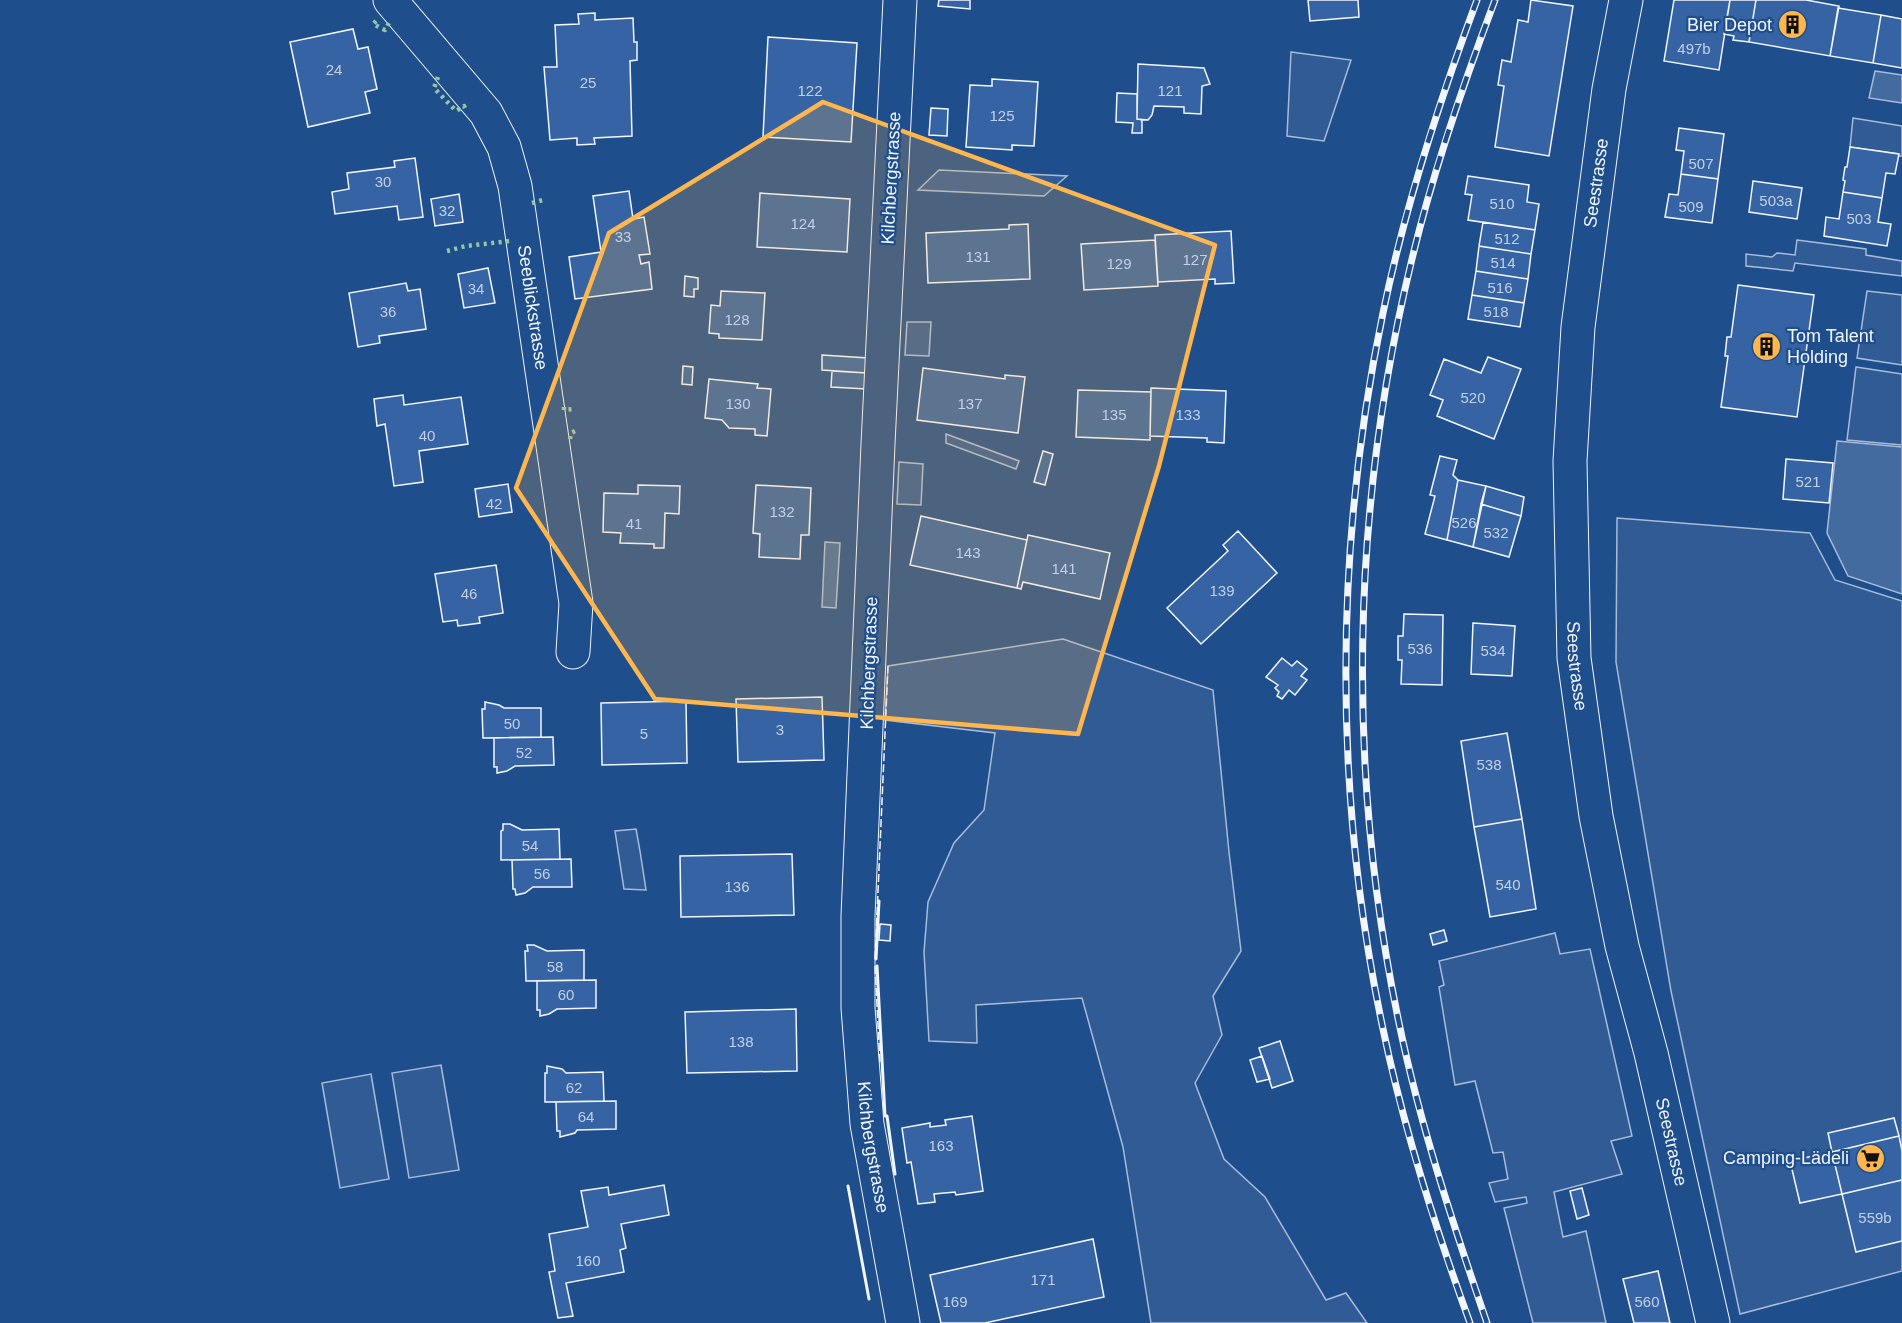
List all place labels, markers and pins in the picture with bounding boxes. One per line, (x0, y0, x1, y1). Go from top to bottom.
building icon: Bier Depot (1777, 9, 1809, 41)
place label: Bier Depot (1687, 15, 1772, 35)
place label: Tom Talent Holding (1787, 326, 1874, 367)
building icon: Tom Talent Holding (1750, 330, 1782, 362)
supermarket icon: Camping-Lädeli (1854, 1142, 1886, 1174)
place label: Camping-Lädeli (1723, 1148, 1849, 1168)

